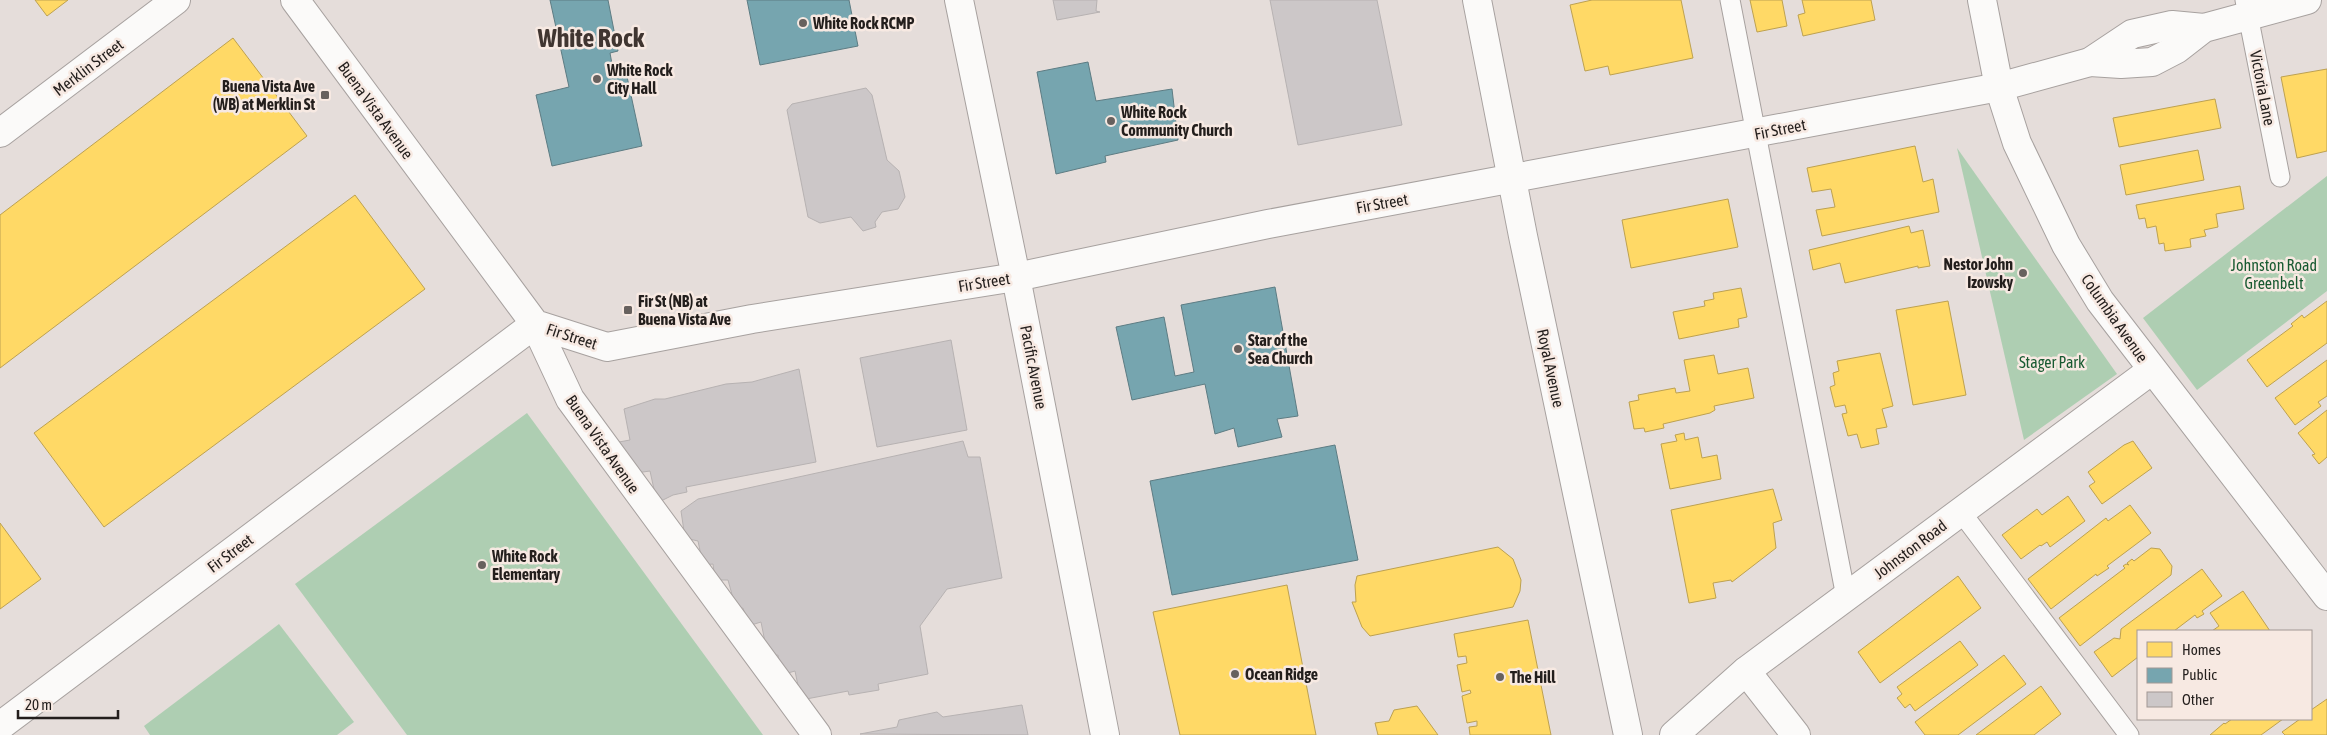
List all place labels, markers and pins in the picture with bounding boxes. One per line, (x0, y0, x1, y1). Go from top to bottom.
place label: White Rock RCMP (812, 14, 914, 32)
marker: White Rock RCMP (797, 17, 809, 29)
place label: White Rock City Hall (606, 61, 673, 97)
marker: White Rock City Hall (591, 73, 603, 85)
place label: Buena Vista Ave (WB) at Merklin St (213, 77, 315, 113)
marker: Buena Vista Ave (WB) at Merklin St (319, 89, 331, 101)
place label: White Rock Community Church (1120, 103, 1233, 139)
marker: White Rock Community Church (1105, 115, 1117, 127)
place label: Nestor John Izowsky (1944, 255, 2013, 291)
marker: Nestor John Izowsky (2017, 267, 2029, 279)
place label: Fir St (NB) at Buena Vista Ave (638, 292, 731, 328)
marker: Fir St (NB) at Buena Vista Ave (622, 304, 634, 316)
place label: Star of the Sea Church (1248, 331, 1313, 367)
marker: Star of the Sea Church (1232, 343, 1244, 355)
place label: White Rock Elementary (491, 547, 560, 583)
marker: White Rock Elementary (476, 559, 488, 571)
place label: Ocean Ridge (1245, 665, 1318, 683)
marker: Ocean Ridge (1229, 668, 1241, 680)
place label: The Hill (1510, 668, 1556, 686)
marker: The Hill (1494, 671, 1506, 683)

